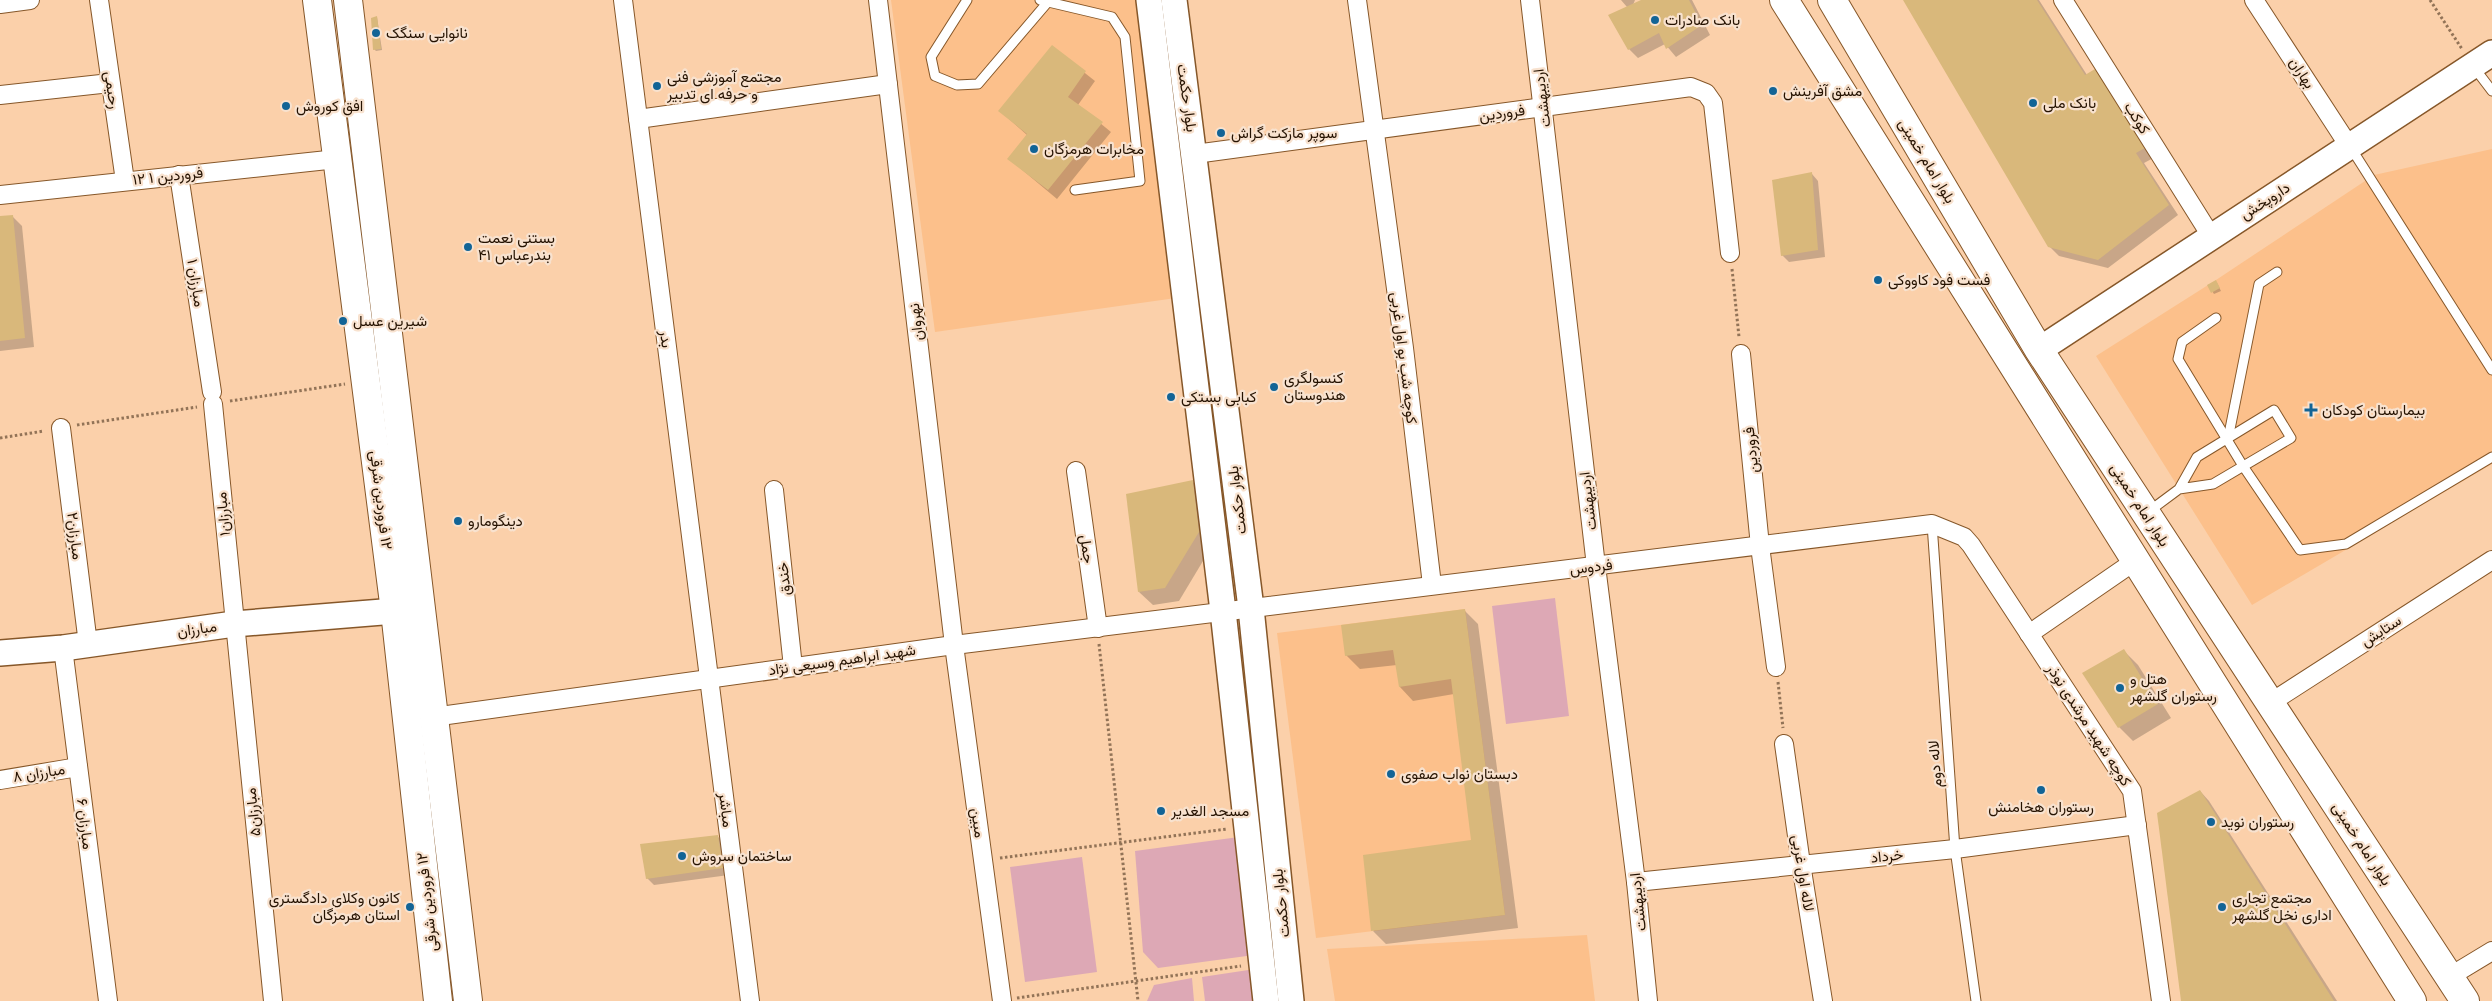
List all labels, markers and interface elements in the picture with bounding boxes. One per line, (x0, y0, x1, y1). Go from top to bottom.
place label: بانک صادرات (1665, 11, 1740, 29)
marker: بانک صادرات (1649, 14, 1661, 26)
place label: نانوایی سنگک (386, 24, 468, 43)
marker: نانوایی سنگک (370, 27, 382, 39)
street label: بهاران (2285, 54, 2319, 92)
street label: بلوار حکمت (1173, 63, 1201, 133)
place label: مجتمع آموزشی فنی و حرفه ای تدبیر (666, 68, 781, 104)
street label: اردیبهشت (1529, 68, 1555, 128)
street label: رحیمی (99, 70, 124, 110)
marker: مجتمع آموزشی فنی و حرفه ای تدبیر (651, 80, 663, 92)
place label: مشق آفرینش (1783, 82, 1862, 101)
marker: مشق آفرینش (1767, 85, 1779, 97)
place label: بانک ملی (2043, 94, 2096, 113)
place label: افق کوروش (296, 97, 363, 116)
marker: بانک ملی (2027, 97, 2039, 109)
street label: کوکب (2120, 99, 2154, 137)
marker: افق کوروش (280, 100, 292, 112)
street label: فروردین (1478, 101, 1526, 126)
street label: بلوار امام خمینی (1894, 115, 1959, 207)
place label: سوپر مارکت گراش (1231, 124, 1337, 143)
marker: سوپر مارکت گراش (1215, 127, 1227, 139)
place label: مخابرات هرمزگان (1044, 140, 1144, 158)
marker: مخابرات هرمزگان (1028, 143, 1040, 155)
street label: ۱۲ فروردین ۱ (132, 163, 204, 190)
street label: داروپخش (2237, 178, 2294, 225)
place label: بستنی نعمت بندرعباس ۴۱ (478, 229, 555, 265)
marker: بستنی نعمت بندرعباس ۴۱ (462, 241, 474, 253)
street label: مبارزان ۱ (183, 258, 209, 308)
place label: فست فود کاووکی (1888, 271, 1991, 290)
marker: فست فود کاووکی (1872, 274, 1884, 286)
street label: کوچه شب بو اول غربی (1386, 291, 1421, 425)
street label: نهروان (905, 302, 927, 342)
place label: شیرین عسل (353, 312, 427, 331)
marker: شیرین عسل (337, 315, 349, 327)
street label: بدر (656, 328, 676, 349)
place label: کنسولگری هندوستان (1284, 369, 1346, 404)
marker: کنسولگری هندوستان (1268, 381, 1280, 393)
place label: کبابی بستکی (1181, 388, 1257, 407)
marker: کبابی بستکی (1165, 391, 1177, 403)
place label: بیمارستان کودکان (2322, 401, 2425, 419)
marker: بیمارستان کودکان (2304, 403, 2318, 417)
street label: فروردین (1740, 426, 1763, 474)
street label: ١٢ فروردین شرقی (365, 449, 396, 551)
street label: بلوار امام خمینی (2106, 460, 2174, 551)
street label: بلوار حکمت (1224, 465, 1250, 535)
street label: اردیبهشت (1575, 471, 1601, 531)
street label: مبارزان۱ (212, 491, 234, 537)
street label: مبارزان۲ (63, 511, 87, 561)
place label: دینگومارو (468, 512, 523, 530)
marker: دینگومارو (452, 515, 464, 527)
street label: جمل (1076, 534, 1098, 564)
street label: فردوس (1569, 555, 1614, 580)
street label: خندق (773, 561, 795, 597)
street label: ستایش (2357, 611, 2405, 652)
street label: مبارزان (176, 617, 218, 641)
street label: شهید ابراهیم وسیعی نژاد (767, 641, 917, 680)
street label: کوچه شهید مرشدی نوذر (2041, 660, 2135, 790)
place label: هتل و رستوران گلشهر (2129, 670, 2217, 705)
marker: هتل و رستوران گلشهر (2114, 682, 2126, 694)
street label: لاله دوم (1924, 740, 1947, 788)
street label: مبارزان ۸ (12, 760, 66, 786)
place label: دبستان نواب صفوی (1401, 765, 1518, 784)
marker: دبستان نواب صفوی (1385, 768, 1397, 780)
marker: رستوران هخامنش (2035, 784, 2047, 796)
street label: مبارزان۵ (242, 787, 264, 837)
street label: مباشر (715, 791, 737, 828)
street label: مبارزان ۶ (73, 798, 97, 850)
place label: رستوران هخامنش (1988, 798, 2094, 817)
street label: بلوار امام خمینی (2328, 799, 2396, 890)
place label: مسجد الغدیر (1170, 802, 1249, 820)
marker: مسجد الغدیر (1155, 805, 1167, 817)
street label: مبین (966, 807, 989, 839)
place label: رستوران نوید (2221, 813, 2294, 831)
marker: رستوران نوید (2205, 816, 2217, 828)
street label: لاله اول غربی (1787, 834, 1818, 913)
street label: خرداد (1870, 845, 1904, 867)
place label: ساختمان سروش (692, 847, 792, 866)
marker: ساختمان سروش (676, 850, 688, 862)
street label: ١٢ فروردین شرقی (413, 851, 442, 952)
street label: بلوار حکمت (1268, 868, 1294, 938)
street label: اردیبهشت (1626, 872, 1650, 932)
place label: کانون وکلای دادگستری استان هرمزگان (269, 889, 400, 924)
place label: مجتمع تجاری اداری نخل گلشهر (2231, 889, 2332, 925)
marker: کانون وکلای دادگستری استان هرمزگان (404, 901, 416, 913)
marker: مجتمع تجاری اداری نخل گلشهر (2216, 901, 2228, 913)

